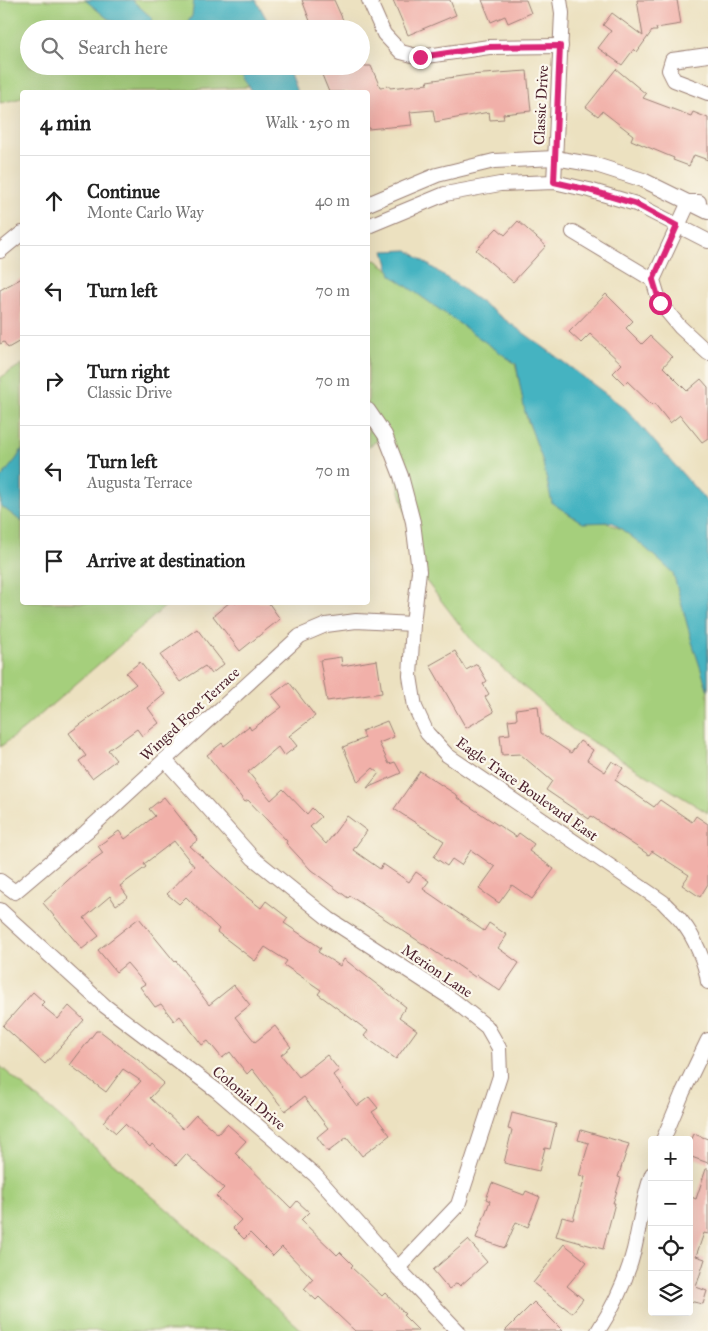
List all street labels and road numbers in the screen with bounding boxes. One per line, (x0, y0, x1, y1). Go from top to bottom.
street label: Classic Drive (530, 65, 552, 145)
street label: Winged Foot Terrace (137, 663, 243, 765)
street label: Eagle Trace Boulevard East (453, 733, 602, 845)
street label: Merion Lane (398, 941, 476, 1001)
street label: Colonial Drive (209, 1062, 289, 1134)

